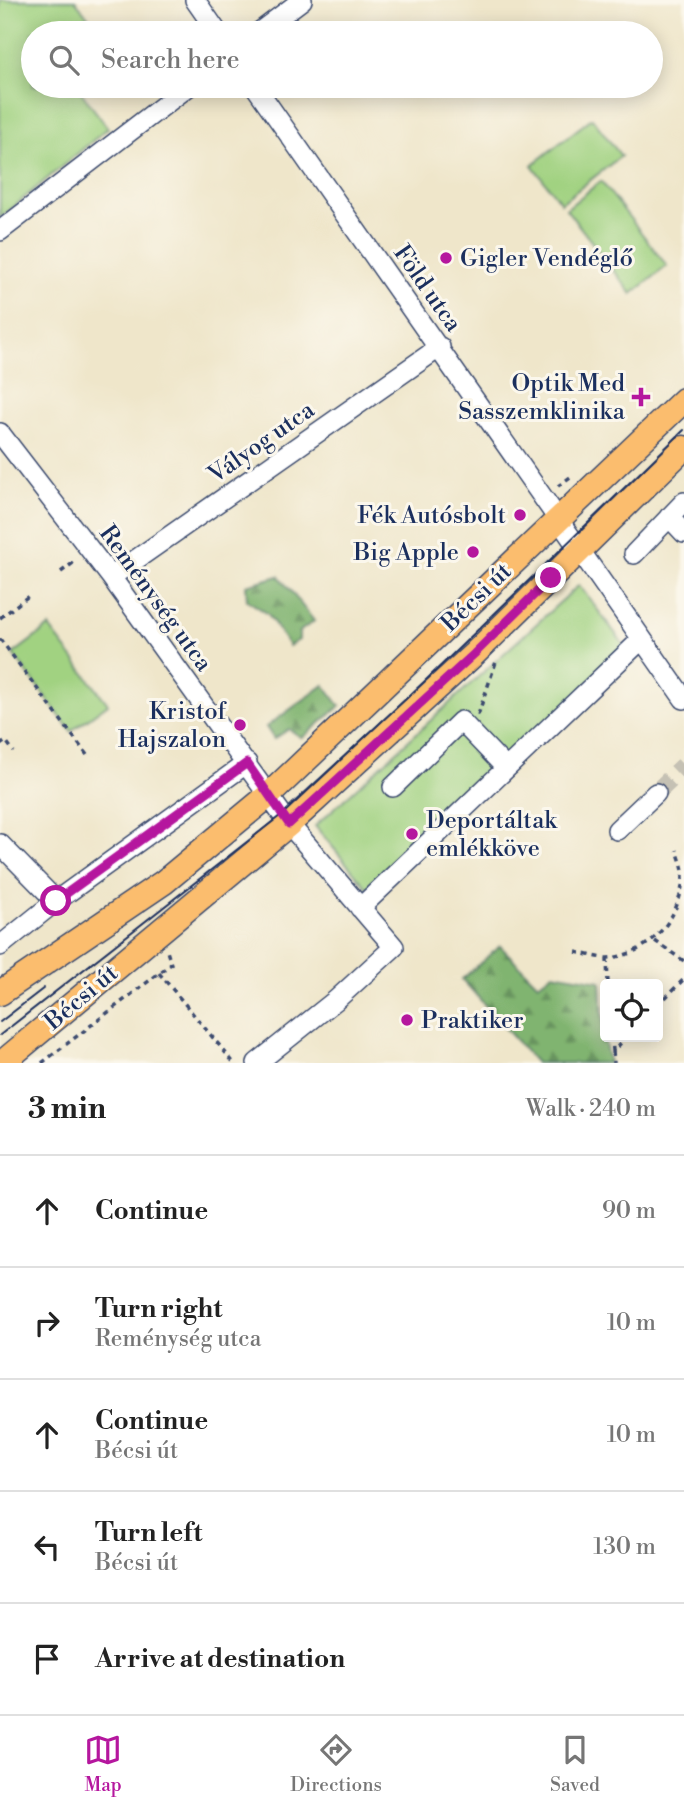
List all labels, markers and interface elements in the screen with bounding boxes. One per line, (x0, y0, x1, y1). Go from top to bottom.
search box (21, 21, 663, 98)
icon: search (45, 41, 83, 79)
text: Search here (101, 44, 240, 76)
street label: Föld utca (386, 239, 468, 339)
place label: Gigler Vendéglő (460, 244, 633, 274)
marker: Gigler Vendéglő (438, 250, 454, 266)
place label: Optik Med Sasszemklinika (458, 369, 626, 427)
marker: Optik Med Sasszemklinika (631, 387, 651, 407)
street label: Vályog utca (202, 395, 321, 491)
place label: Fék Autósbolt (357, 501, 506, 531)
marker: Fék Autósbolt (512, 507, 528, 523)
street label: Reménység utca (92, 520, 219, 678)
place label: Big Apple (352, 538, 459, 568)
marker: Big Apple (465, 544, 481, 560)
street label: Bécsi út (434, 556, 519, 639)
route end (535, 562, 566, 593)
place label: Kristof Hajszalon (118, 697, 227, 755)
marker: Kristof Hajszalon (232, 717, 248, 733)
place label: Deportáltak emlékköve (426, 806, 558, 864)
marker: Deportáltak emlékköve (404, 826, 420, 842)
route start (40, 885, 71, 916)
street label: Bécsi út (38, 958, 125, 1038)
map controls (600, 979, 663, 1042)
button: locate (600, 979, 663, 1042)
place label: Praktiker (421, 1006, 524, 1036)
marker: Praktiker (399, 1012, 415, 1028)
text: 3 min (28, 1090, 106, 1128)
text: Walk · 240 m (526, 1095, 656, 1123)
icon: ahead (28, 1192, 66, 1230)
text: Continue (95, 1195, 208, 1227)
text: 90 m (602, 1197, 656, 1225)
text: Turn right (95, 1293, 223, 1325)
icon: right (28, 1304, 66, 1342)
text: 10 m (607, 1309, 656, 1337)
text: Reménység utca (95, 1325, 261, 1353)
text: Continue (95, 1405, 208, 1437)
icon: ahead (28, 1416, 66, 1454)
text: 10 m (607, 1421, 656, 1449)
text: Bécsi út (95, 1437, 178, 1465)
text: Turn left (95, 1517, 203, 1549)
icon: left (28, 1528, 66, 1566)
text: 130 m (593, 1533, 656, 1561)
text: Bécsi út (95, 1549, 178, 1577)
icon: arrive (28, 1640, 66, 1678)
text: Arrive at destination (95, 1643, 345, 1675)
tab: Map (84, 1731, 122, 1797)
tab: Directions (290, 1731, 382, 1797)
tab: Saved (550, 1731, 600, 1797)

